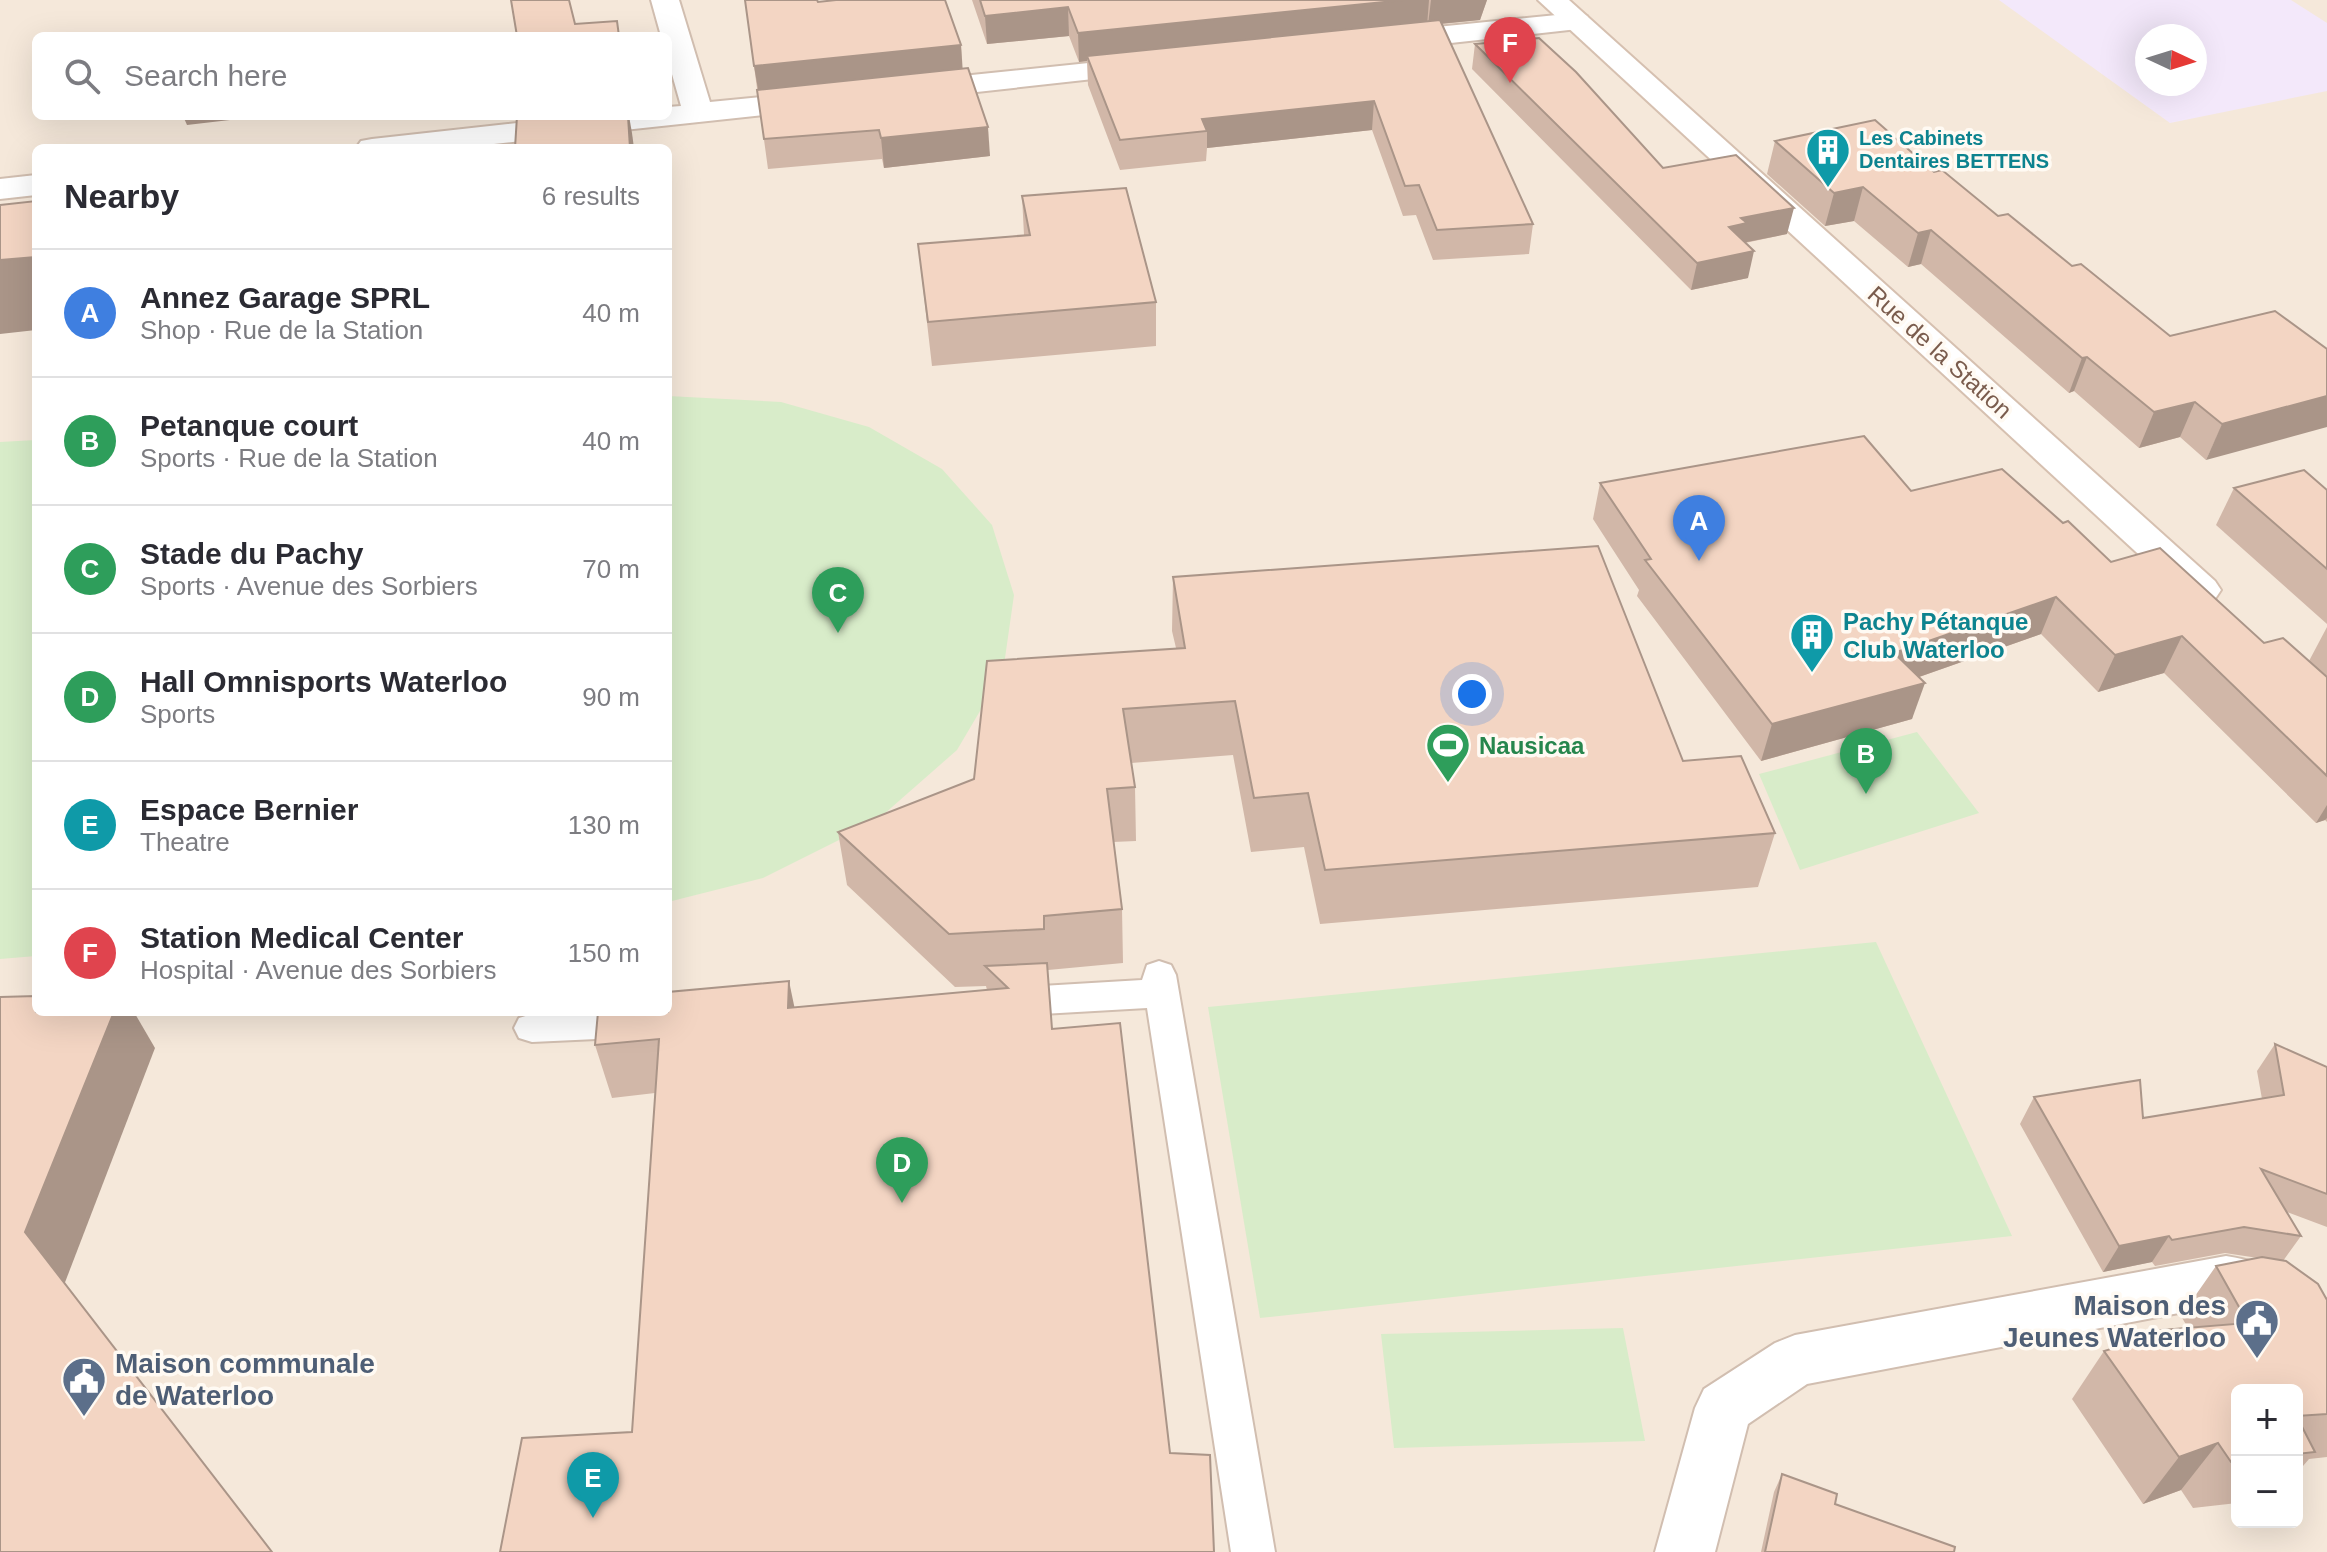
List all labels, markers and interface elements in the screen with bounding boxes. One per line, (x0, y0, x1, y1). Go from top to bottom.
pin: F (1484, 17, 1536, 83)
north arrow (2135, 24, 2207, 96)
search box (32, 32, 672, 120)
icon: search (60, 54, 104, 98)
text: Search here (124, 59, 287, 92)
building icon: Les Cabinets Dentaires BETTENS (1804, 126, 1852, 189)
place label: Les Cabinets Dentaires BETTENS (1859, 127, 2049, 172)
text: Nearby (64, 177, 179, 215)
text: 6 results (542, 181, 640, 211)
street label: Rue de la Station (1863, 280, 2017, 424)
text: Annez Garage SPRL (140, 281, 430, 314)
text: A (81, 298, 99, 328)
text: 40 m (582, 298, 640, 328)
text: Shop · Rue de la Station (140, 315, 423, 345)
text: Petanque court (140, 409, 358, 442)
text: B (81, 426, 99, 456)
text: 40 m (582, 426, 640, 456)
text: Sports · Rue de la Station (140, 443, 438, 473)
pin: A (1673, 495, 1725, 561)
text: Stade du Pachy (140, 537, 363, 570)
text: C (81, 554, 99, 584)
text: 70 m (582, 554, 640, 584)
pin: C (812, 567, 864, 633)
text: Sports · Avenue des Sorbiers (140, 571, 478, 601)
place label: Pachy Pétanque Club Waterloo (1843, 608, 2028, 663)
building icon: Pachy Pétanque Club Waterloo (1788, 611, 1836, 674)
text: Hall Omnisports Waterloo (140, 665, 507, 698)
your location (1452, 674, 1492, 714)
text: D (81, 682, 99, 712)
text: 90 m (582, 682, 640, 712)
text: Sports (140, 699, 215, 729)
sports icon: Nausicaa (1424, 721, 1472, 784)
pin: B (1840, 728, 1892, 794)
place label: Nausicaa (1479, 732, 1585, 759)
text: Espace Bernier (140, 793, 358, 826)
text: E (81, 810, 99, 840)
text: 130 m (568, 810, 640, 840)
text: Theatre (140, 827, 230, 857)
text: Station Medical Center (140, 921, 463, 954)
text: F (82, 938, 98, 968)
text: 150 m (568, 938, 640, 968)
text: Hospital · Avenue des Sorbiers (140, 955, 497, 985)
pin: D (876, 1137, 928, 1203)
place label: Maison des Jeunes Waterloo (2003, 1290, 2226, 1353)
public building icon: Maison des Jeunes Waterloo (2233, 1297, 2281, 1360)
place label: Maison communale de Waterloo (115, 1348, 375, 1411)
public building icon: Maison communale de Waterloo (60, 1355, 108, 1418)
map controls (2231, 1384, 2303, 1528)
button: + (2231, 1384, 2303, 1456)
pin: E (567, 1452, 619, 1518)
button: − (2231, 1456, 2303, 1528)

